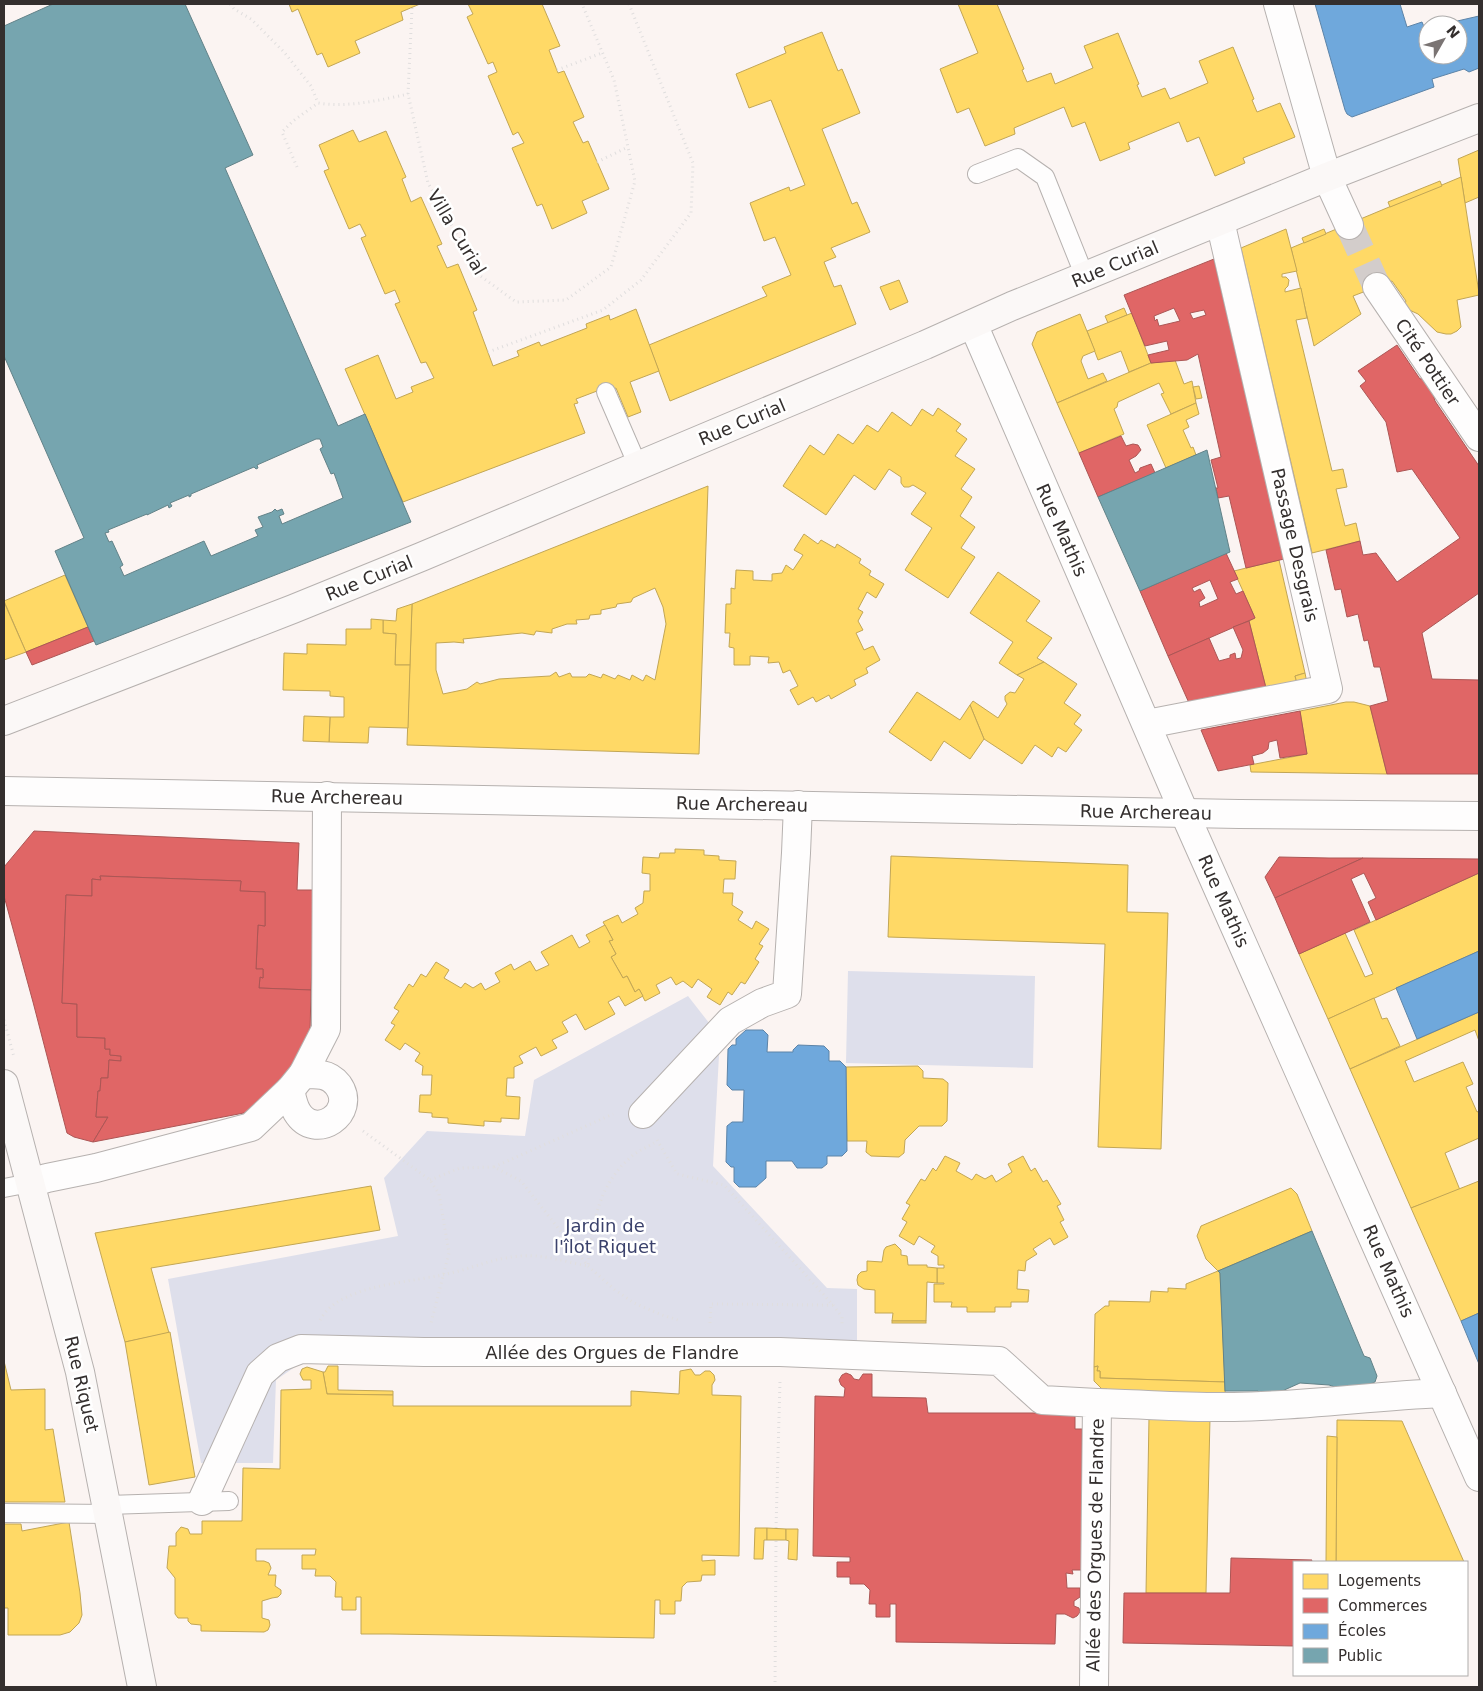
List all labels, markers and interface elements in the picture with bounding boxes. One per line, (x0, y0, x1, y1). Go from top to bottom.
north arrow (1418, 15, 1468, 65)
text: N (1443, 22, 1463, 41)
street label: Villa Curial (423, 185, 491, 279)
street label: Rue Curial (1068, 236, 1162, 292)
street label: Cité Pottier (1391, 315, 1465, 410)
street label: Rue Curial (695, 394, 789, 450)
street label: Passage Desgrais (1267, 466, 1323, 624)
street label: Rue Mathis (1032, 480, 1092, 580)
street label: Rue Curial (322, 551, 416, 605)
street label: Rue Archereau (271, 785, 403, 809)
street label: Rue Archereau (676, 792, 808, 816)
street label: Rue Archereau (1080, 800, 1212, 824)
street label: Rue Mathis (1194, 851, 1254, 951)
park label: Jardin de l'îlot Riquet (554, 1215, 656, 1257)
street label: Rue Mathis (1359, 1221, 1419, 1321)
street label: Rue Riquet (61, 1334, 103, 1434)
street label: Allée des Orgues de Flandre (485, 1342, 739, 1363)
street label: Allée des Orgues de Flandre (1082, 1418, 1108, 1672)
legend (1293, 1561, 1468, 1676)
text: Logements (1338, 1572, 1421, 1590)
text: Commerces (1338, 1597, 1427, 1615)
text: Écoles (1338, 1621, 1386, 1640)
text: Public (1338, 1647, 1382, 1665)

